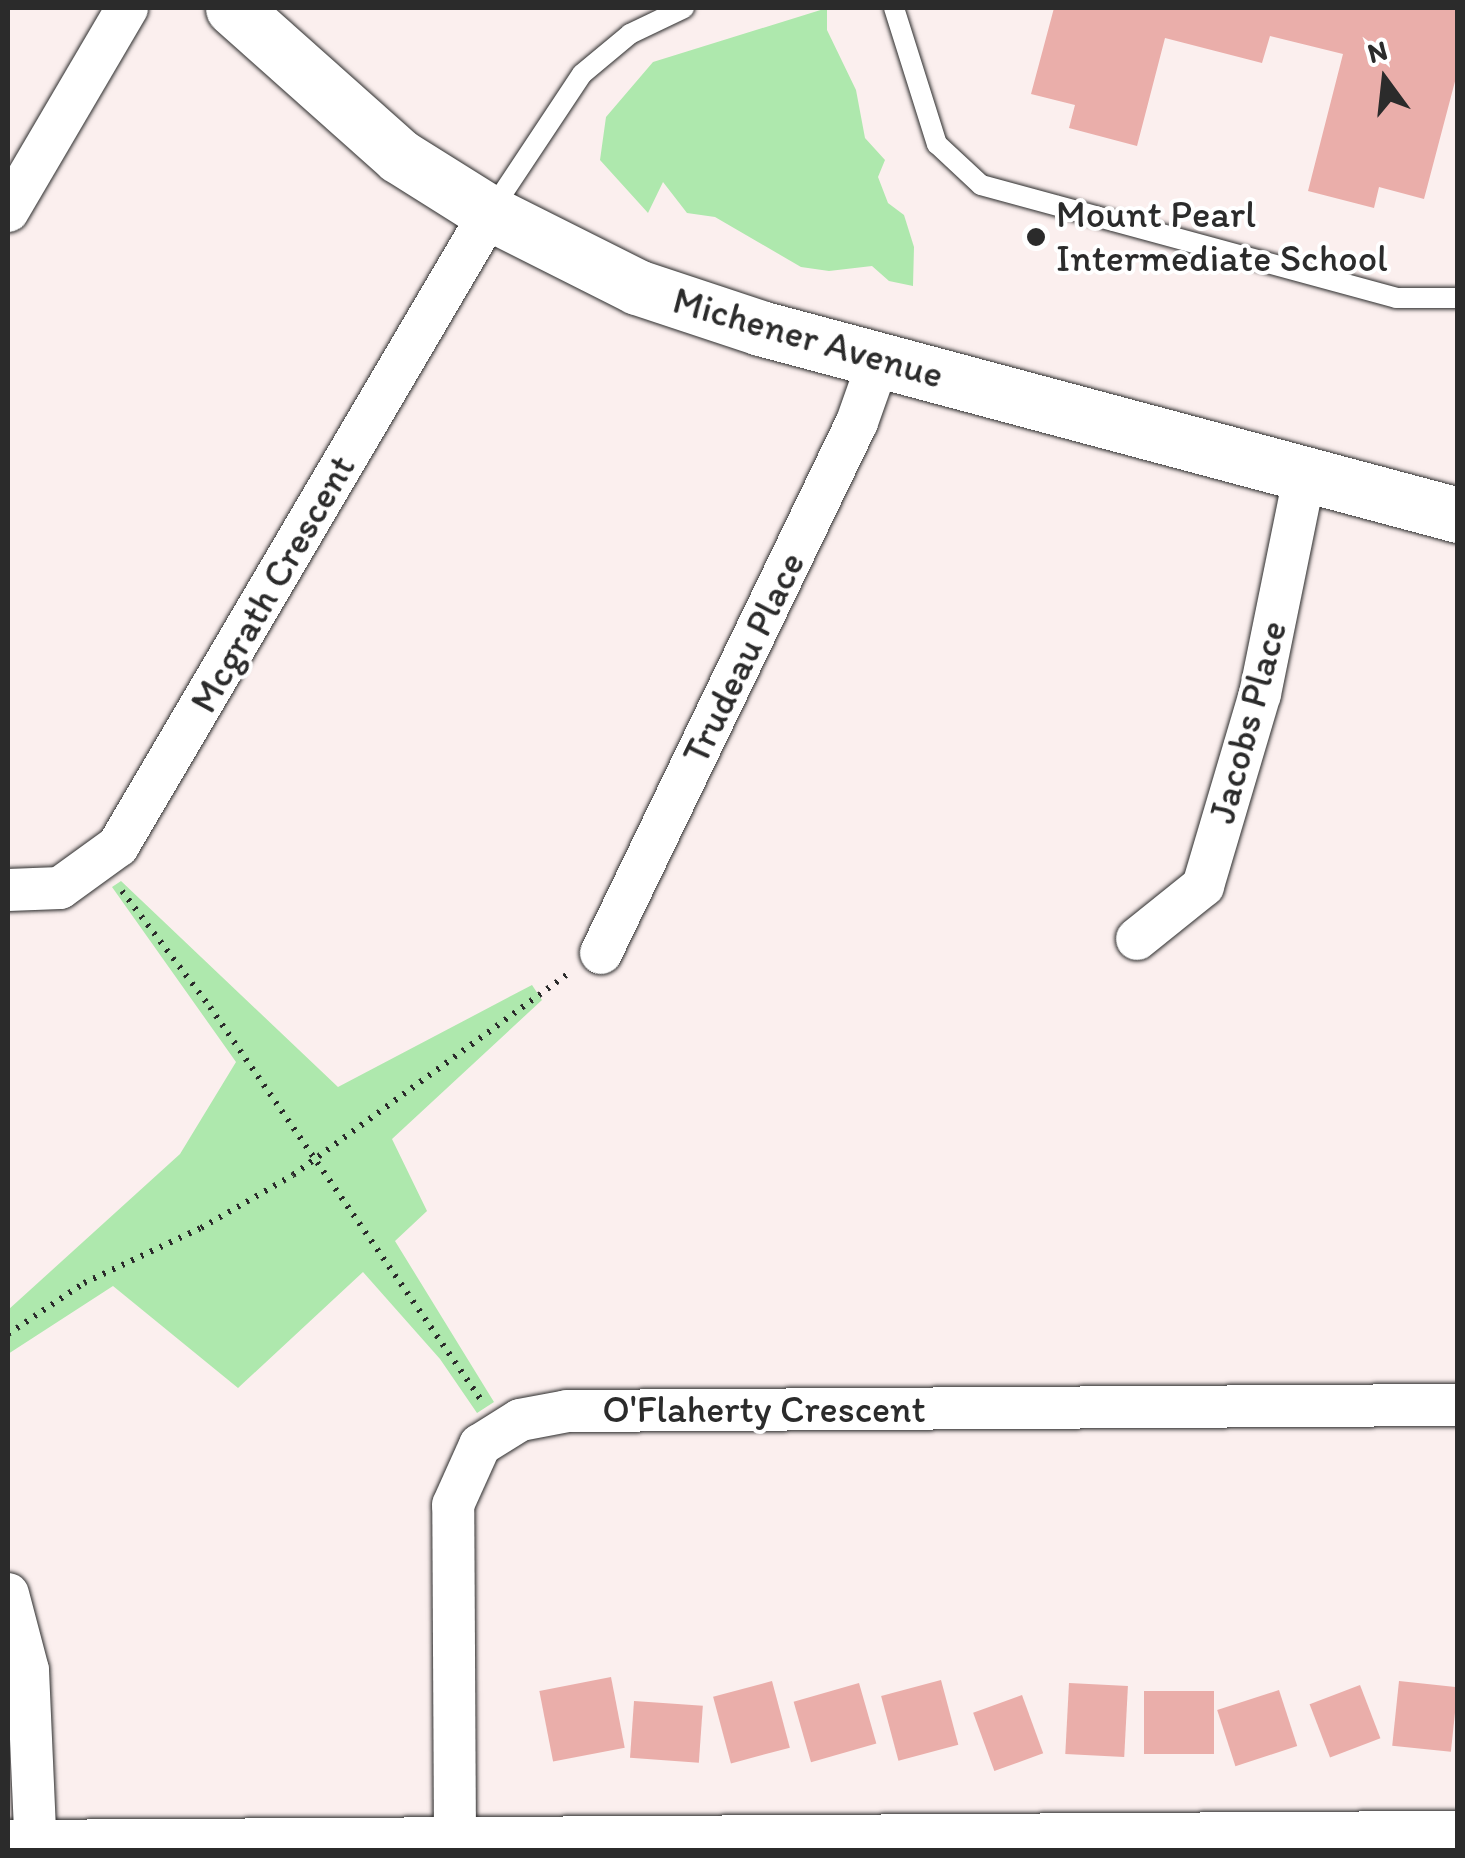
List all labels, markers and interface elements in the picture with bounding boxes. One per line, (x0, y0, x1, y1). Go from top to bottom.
north arrow (1335, 30, 1435, 130)
text: N (1364, 32, 1391, 70)
place label: Mount Pearl Intermediate School (1056, 192, 1388, 282)
marker: Mount Pearl Intermediate School (1025, 226, 1047, 248)
street label: Michener Avenue (668, 278, 948, 398)
street label: Mcgrath Crescent (181, 447, 365, 721)
street label: Trudeau Place (673, 545, 815, 771)
street label: Jacobs Place (1199, 616, 1297, 828)
street label: O'Flaherty Crescent (602, 1387, 926, 1433)

